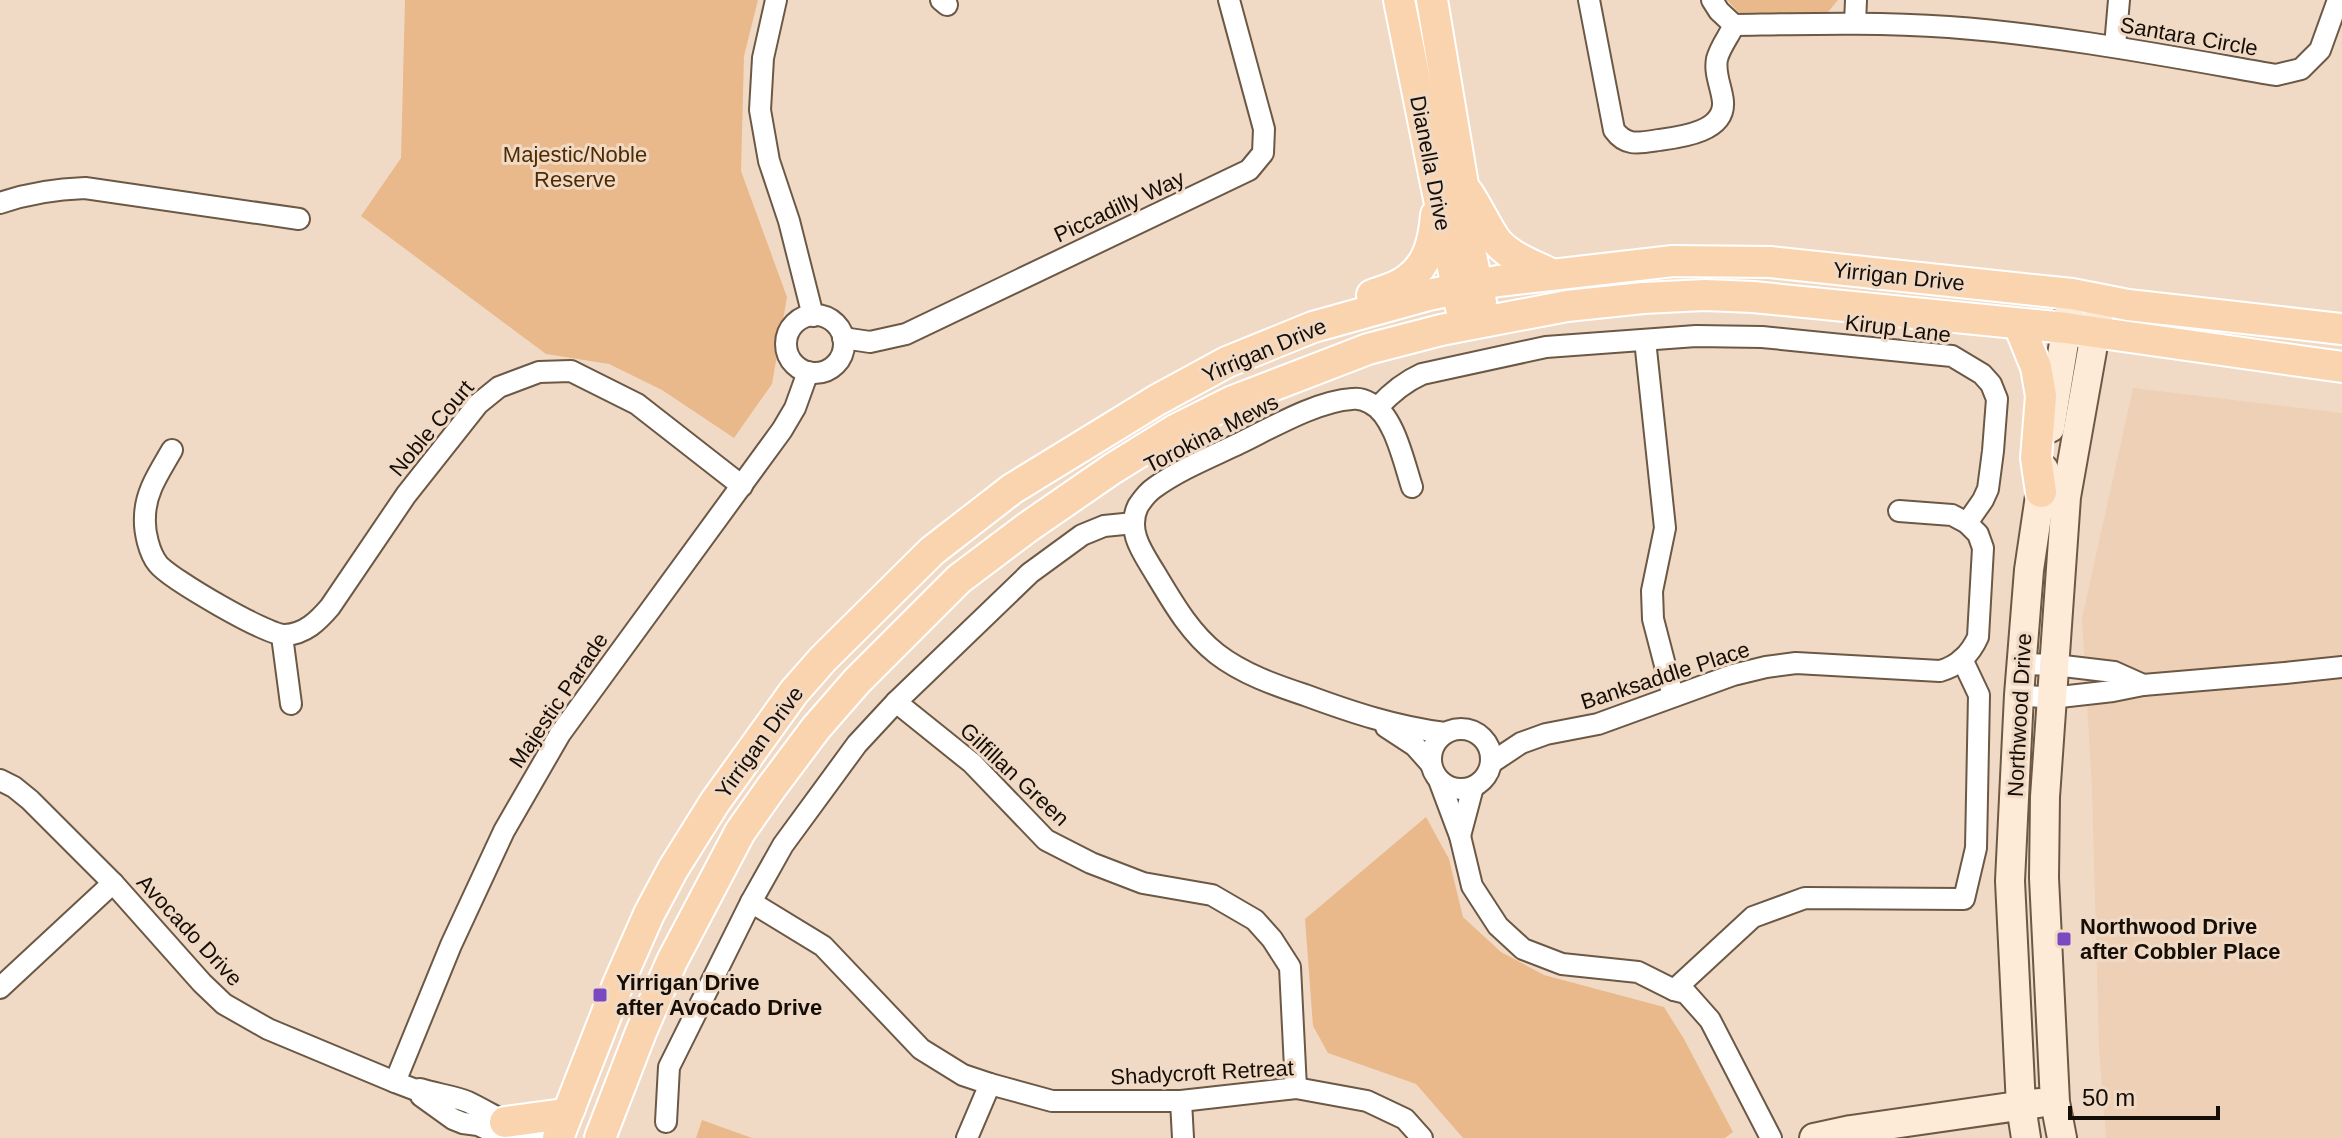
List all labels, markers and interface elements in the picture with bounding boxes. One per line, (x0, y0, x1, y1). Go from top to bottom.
street label: Santara Circle (2118, 12, 2260, 61)
street label: Dianella Drive (1405, 93, 1456, 233)
park label: Majestic/Noble Reserve (503, 142, 647, 192)
street label: Piccadilly Way (1050, 165, 1188, 248)
street label: Yirrigan Drive (1832, 257, 1966, 296)
street label: Kirup Lane (1844, 310, 1952, 347)
street label: Yirrigan Drive (1198, 313, 1330, 388)
street label: Noble Court (384, 375, 479, 481)
street label: Torokina Mews (1140, 389, 1282, 478)
street label: Majestic Parade (504, 628, 613, 773)
street label: Northwood Drive (2003, 633, 2036, 797)
street label: Banksaddle Place (1578, 636, 1753, 715)
street label: Yirrigan Drive (710, 681, 808, 803)
street label: Gilfillan Green (955, 718, 1074, 831)
street label: Avocado Drive (132, 870, 247, 991)
place label: Northwood Drive after Cobbler Place (2080, 914, 2281, 964)
marker: Northwood Drive after Cobbler Place (2055, 930, 2073, 948)
place label: Yirrigan Drive after Avocado Drive (616, 970, 822, 1020)
marker: Yirrigan Drive after Avocado Drive (591, 986, 609, 1004)
street label: Shadycroft Retreat (1110, 1055, 1294, 1090)
scale bar (2070, 1070, 2218, 1120)
text: 50 m (2082, 1084, 2135, 1111)

